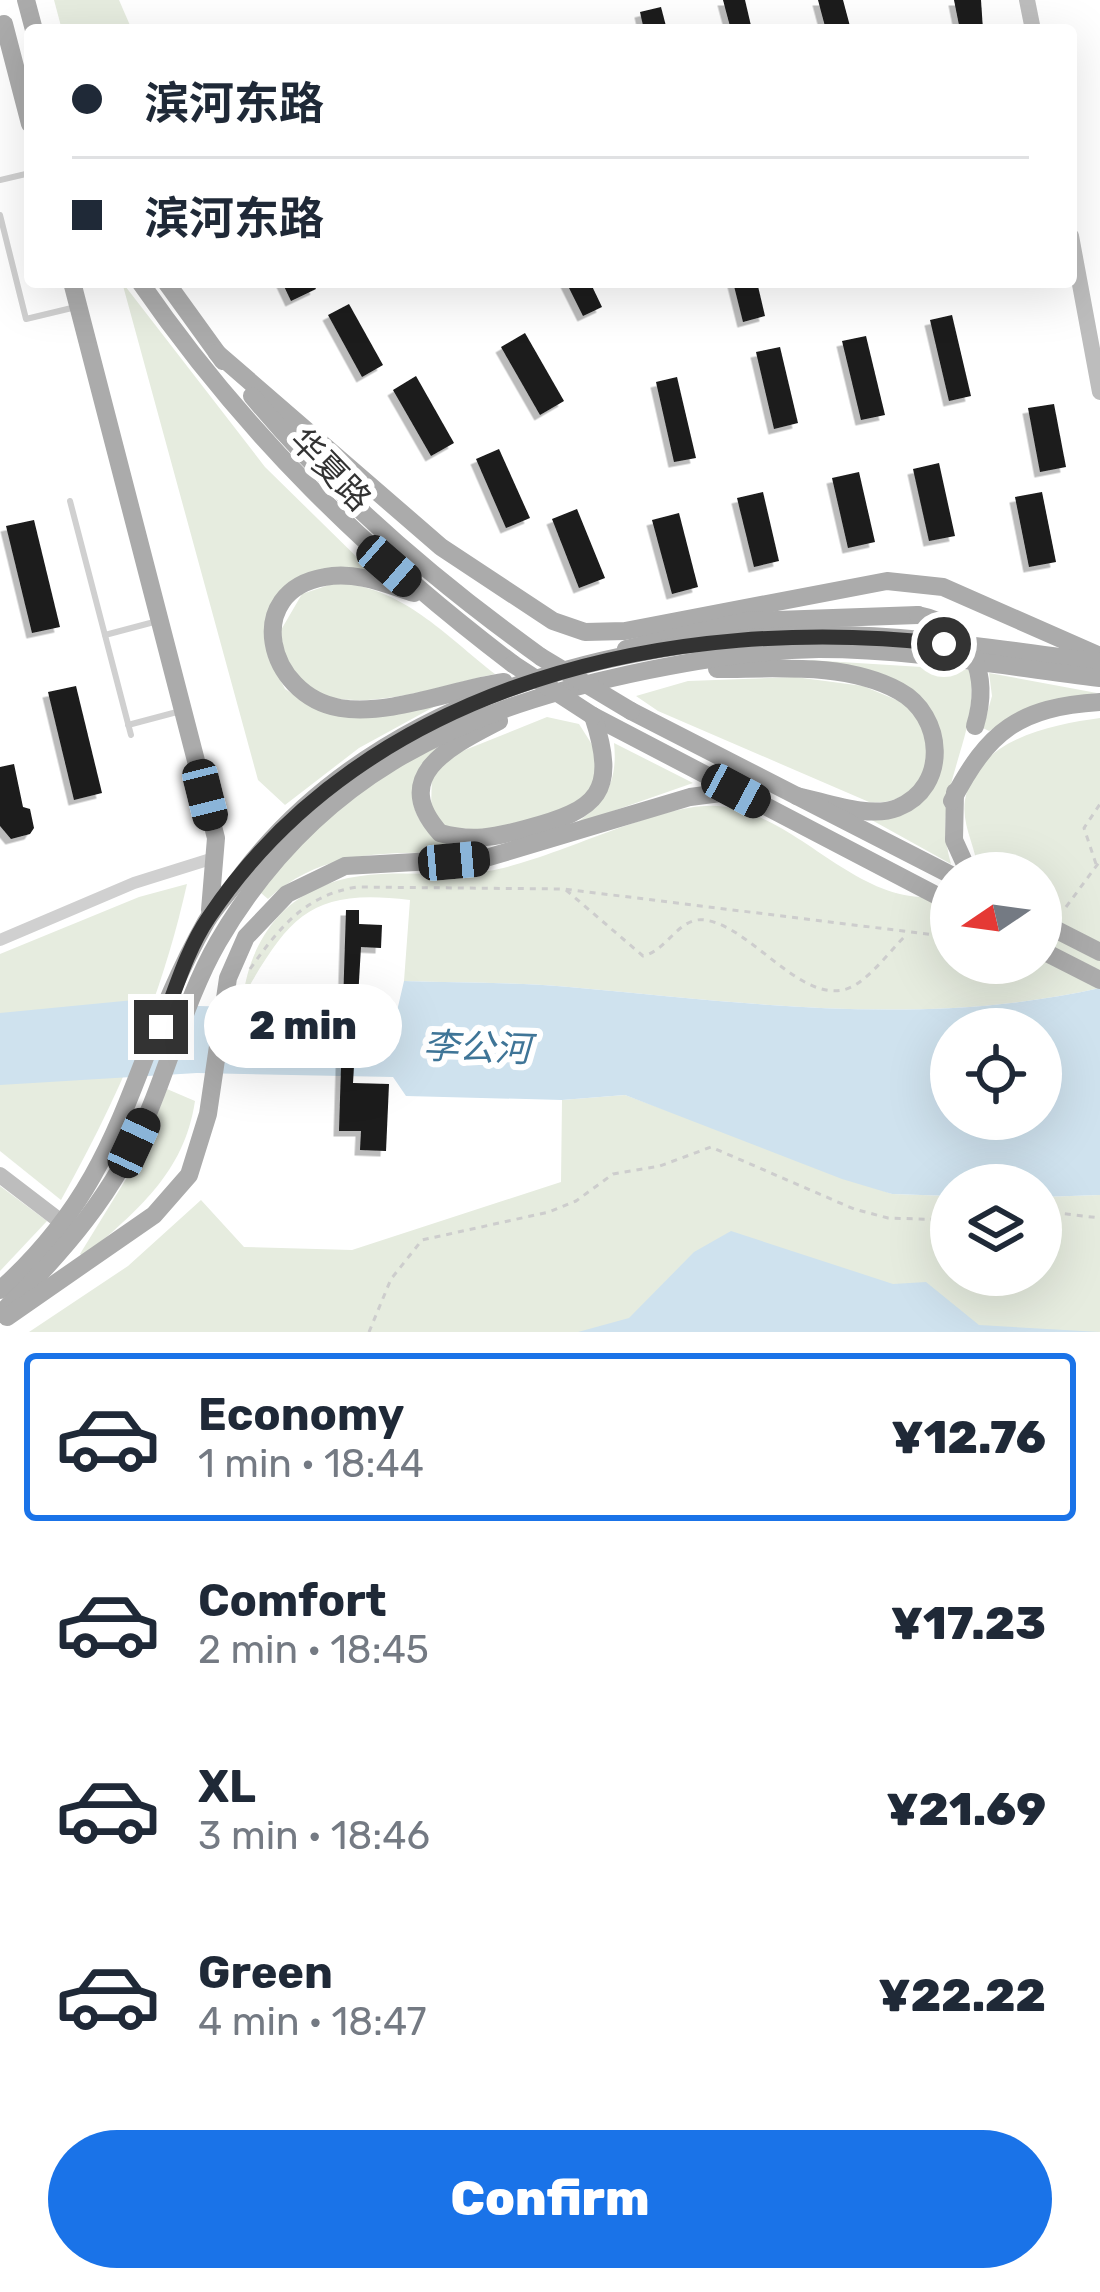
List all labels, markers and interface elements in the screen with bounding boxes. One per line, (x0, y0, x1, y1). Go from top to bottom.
text: 滨河东路 (144, 77, 324, 130)
text: 滨河东路 (144, 192, 324, 245)
street label: 华夏路 (282, 420, 379, 519)
car (350, 529, 428, 603)
route start (917, 617, 971, 671)
car (179, 756, 231, 834)
car (696, 758, 776, 824)
car (417, 840, 491, 882)
north arrow (930, 852, 1062, 984)
map controls (930, 852, 1062, 1296)
callout: 2 min (203, 985, 401, 1069)
route end (134, 1000, 188, 1054)
text: 2 min (249, 1003, 357, 1049)
button: locate (930, 1008, 1062, 1140)
water label: 李公河 (422, 1024, 538, 1071)
car (102, 1103, 166, 1183)
button: layers (930, 1164, 1062, 1296)
icon: car (54, 1383, 162, 1491)
text: Economy (198, 1388, 404, 1441)
text: ¥12.76 (891, 1411, 1046, 1464)
text: 1 min · 18:44 (198, 1441, 424, 1487)
icon: car (54, 1569, 162, 1677)
text: Comfort (198, 1574, 387, 1627)
text: ¥17.23 (891, 1597, 1046, 1650)
text: 2 min · 18:45 (198, 1627, 429, 1673)
icon: car (54, 1755, 162, 1863)
text: XL (198, 1760, 256, 1813)
text: ¥21.69 (886, 1783, 1046, 1836)
text: 3 min · 18:46 (198, 1813, 430, 1859)
icon: car (54, 1941, 162, 2049)
text: Green (198, 1946, 333, 1999)
text: ¥22.22 (878, 1969, 1046, 2022)
text: 4 min · 18:47 (198, 1999, 427, 2045)
button: Confirm (48, 2130, 1052, 2268)

